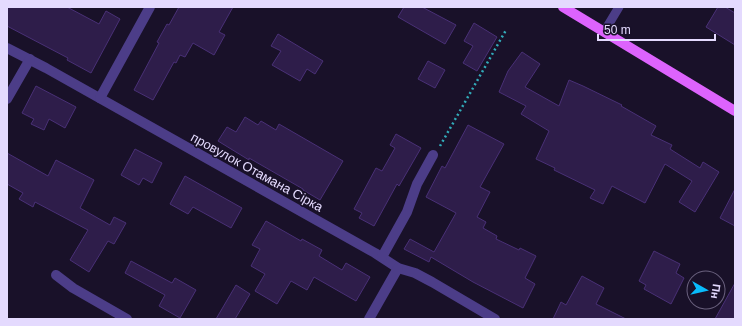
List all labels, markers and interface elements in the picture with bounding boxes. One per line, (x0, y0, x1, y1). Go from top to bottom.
scale bar (598, 16, 715, 42)
text: 50 m (604, 23, 631, 37)
street label: провулок Отамана Сірка (188, 129, 326, 215)
north arrow (686, 270, 726, 310)
text: Пн (709, 283, 723, 299)

